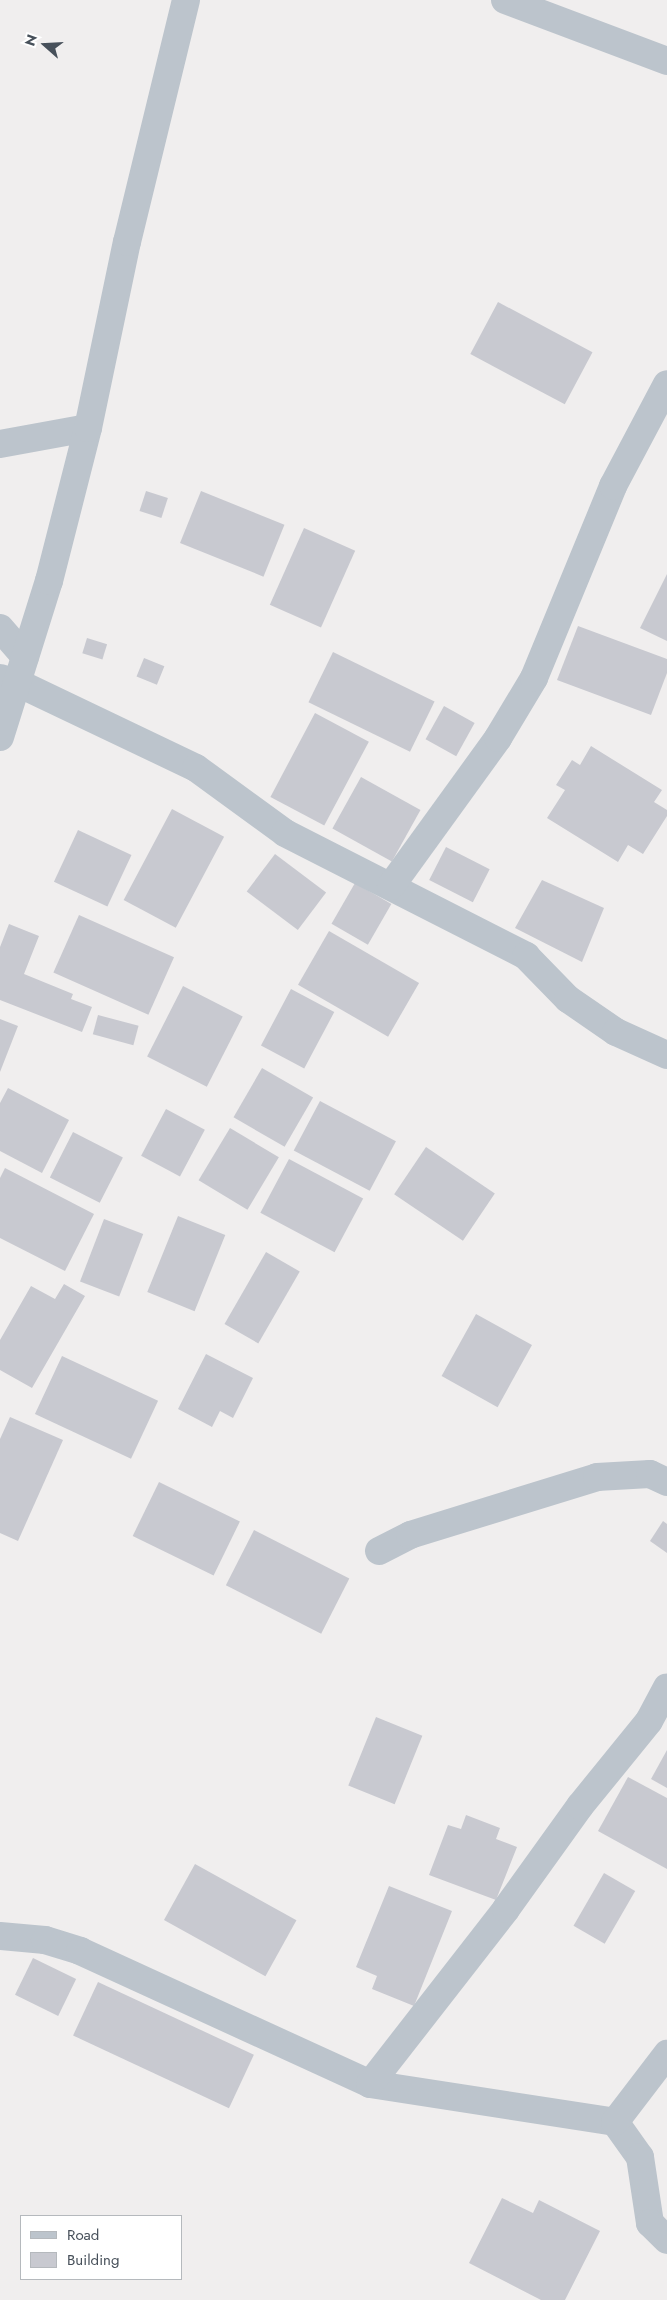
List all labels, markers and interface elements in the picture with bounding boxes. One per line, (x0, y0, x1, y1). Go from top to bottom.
north arrow (20, 20, 70, 70)
text: N (20, 32, 42, 49)
legend (20, 2215, 182, 2280)
text: Road (67, 2224, 99, 2246)
text: Building (67, 2249, 119, 2271)

